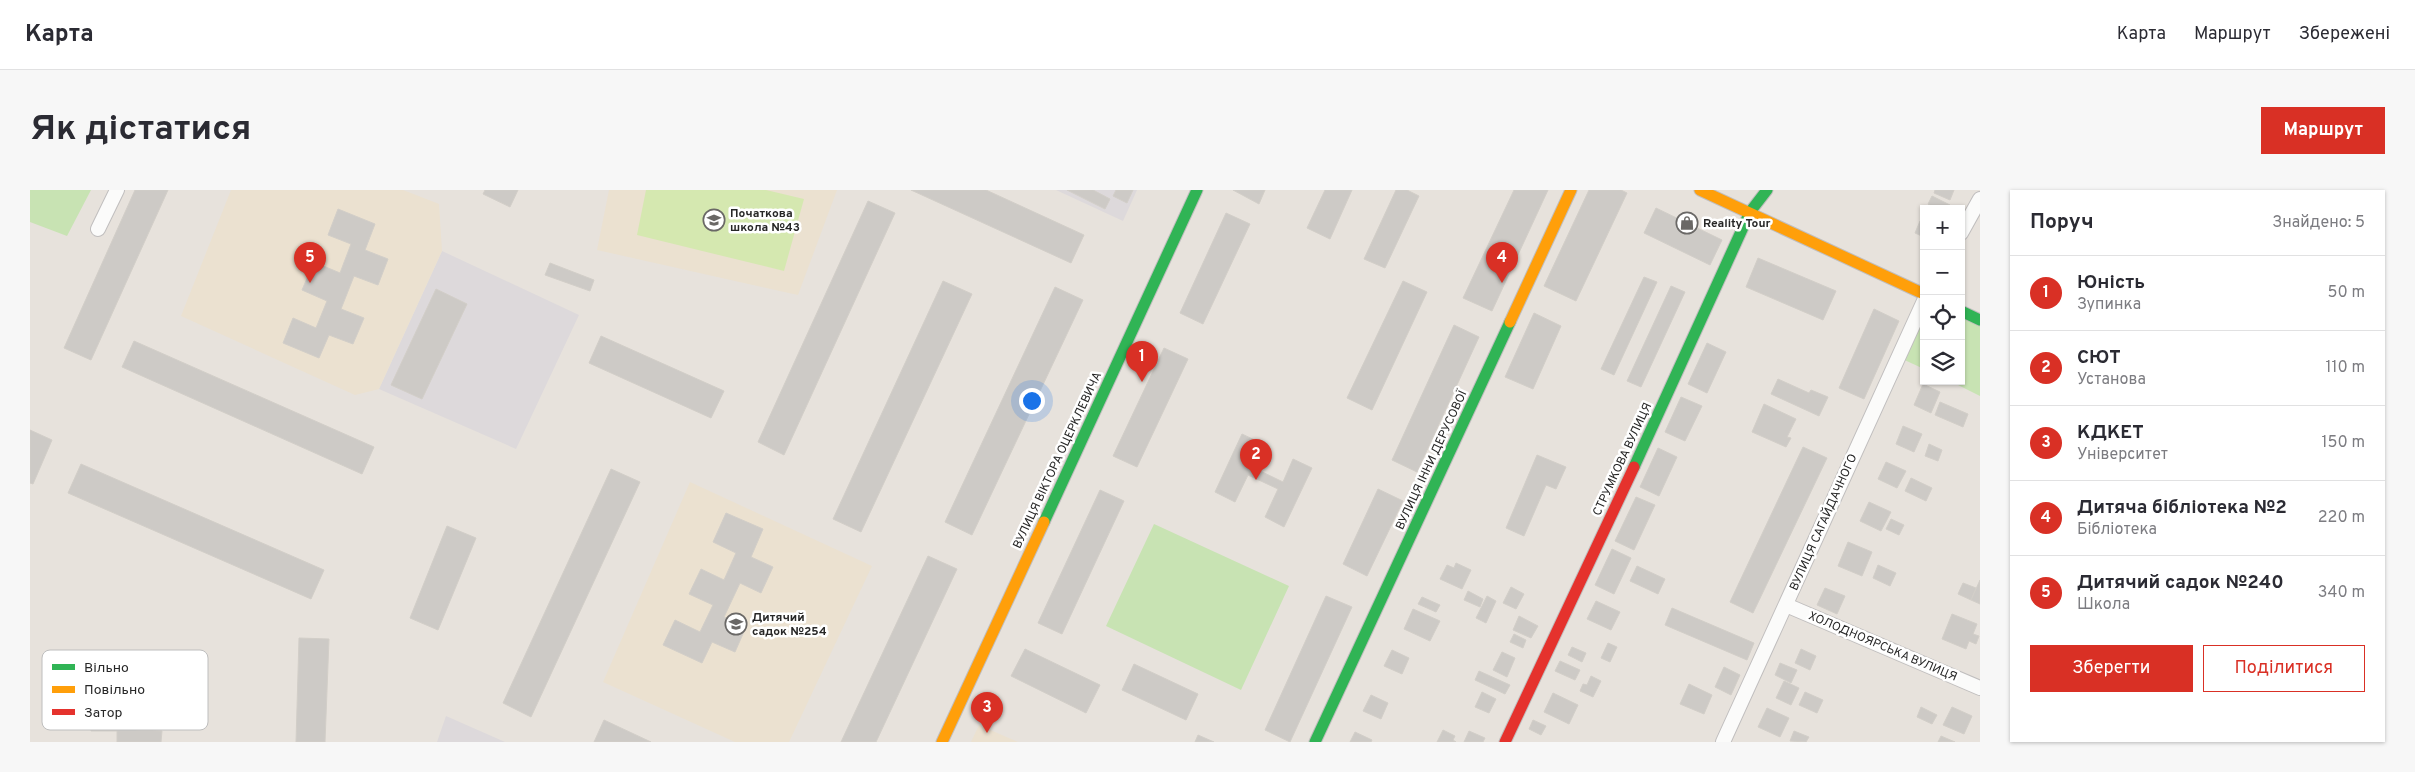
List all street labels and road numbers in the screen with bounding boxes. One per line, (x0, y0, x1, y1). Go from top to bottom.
street label: ВУЛИЦЯ ВІКТОРА ОЦЕРКЛЕВИЧА (1010, 370, 1106, 551)
street label: ВУЛИЦЯ ІННИ ДЕРУСОВОЇ (1393, 388, 1472, 533)
street label: СТРУМКОВА ВУЛИЦЯ (1590, 400, 1656, 519)
street label: ВУЛИЦЯ САГАЙДАЧНОГО (1787, 452, 1861, 593)
street label: ХОЛОДНОЯРСЬКА ВУЛИЦЯ (1806, 608, 1959, 686)

